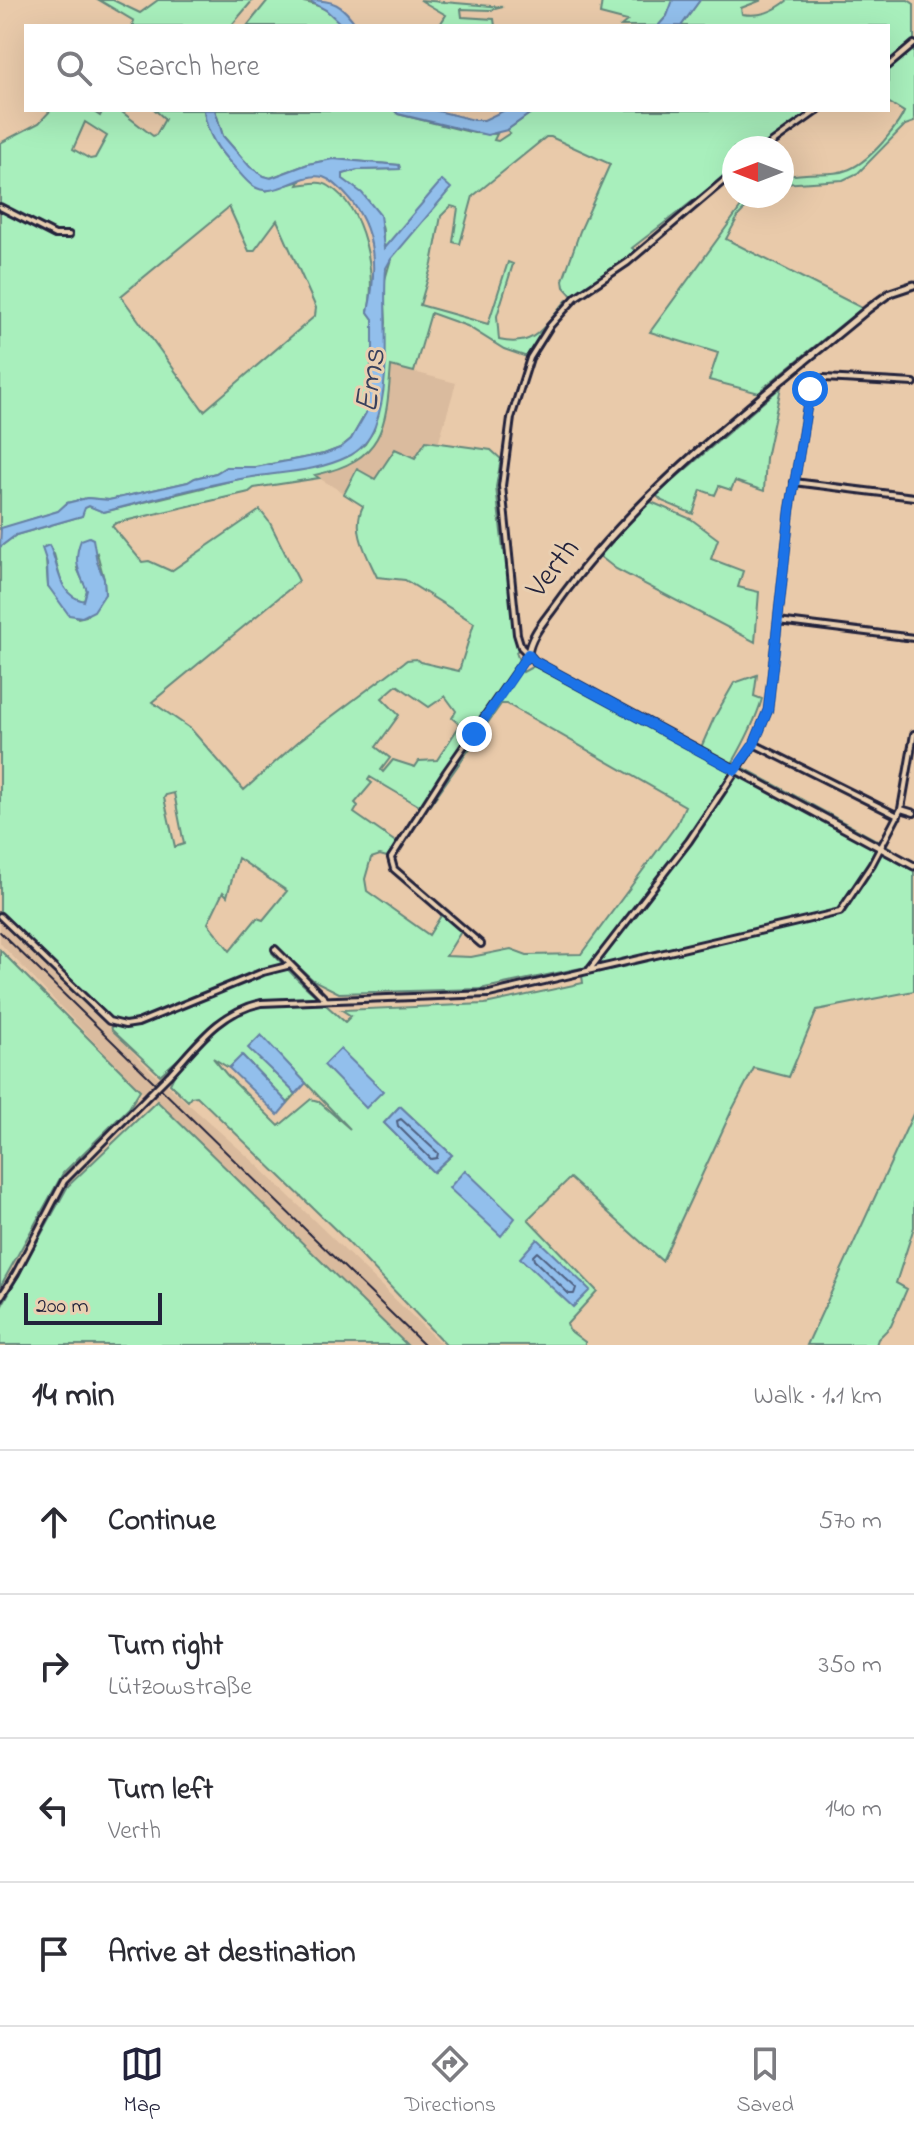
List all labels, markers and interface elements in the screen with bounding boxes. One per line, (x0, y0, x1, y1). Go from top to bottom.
search box (24, 24, 890, 112)
icon: search (52, 46, 96, 90)
text: Search here (116, 46, 260, 90)
north arrow (722, 136, 794, 208)
water label: Ems (343, 345, 401, 416)
route start (792, 371, 828, 407)
street label: Verth (515, 529, 593, 610)
route end (456, 716, 492, 752)
scale bar (24, 1289, 162, 1325)
text: 200 m (36, 1291, 89, 1323)
text: 14 min (32, 1372, 115, 1422)
text: Walk · 1.1 km (754, 1378, 882, 1416)
icon: ahead (32, 1500, 76, 1544)
text: Continue (108, 1500, 216, 1544)
text: 570 m (819, 1503, 882, 1541)
text: Turn right (108, 1625, 223, 1669)
icon: right (32, 1644, 76, 1688)
text: 350 m (818, 1647, 882, 1685)
text: Lützowstraße (108, 1669, 252, 1707)
text: Turn left (108, 1769, 213, 1813)
icon: left (32, 1788, 76, 1832)
text: 140 m (825, 1791, 882, 1829)
text: Verth (108, 1813, 161, 1851)
icon: arrive (32, 1932, 76, 1976)
text: Arrive at destination (108, 1932, 356, 1976)
tab: Map (120, 2042, 164, 2122)
tab: Directions (405, 2042, 496, 2122)
tab: Saved (736, 2042, 794, 2122)

